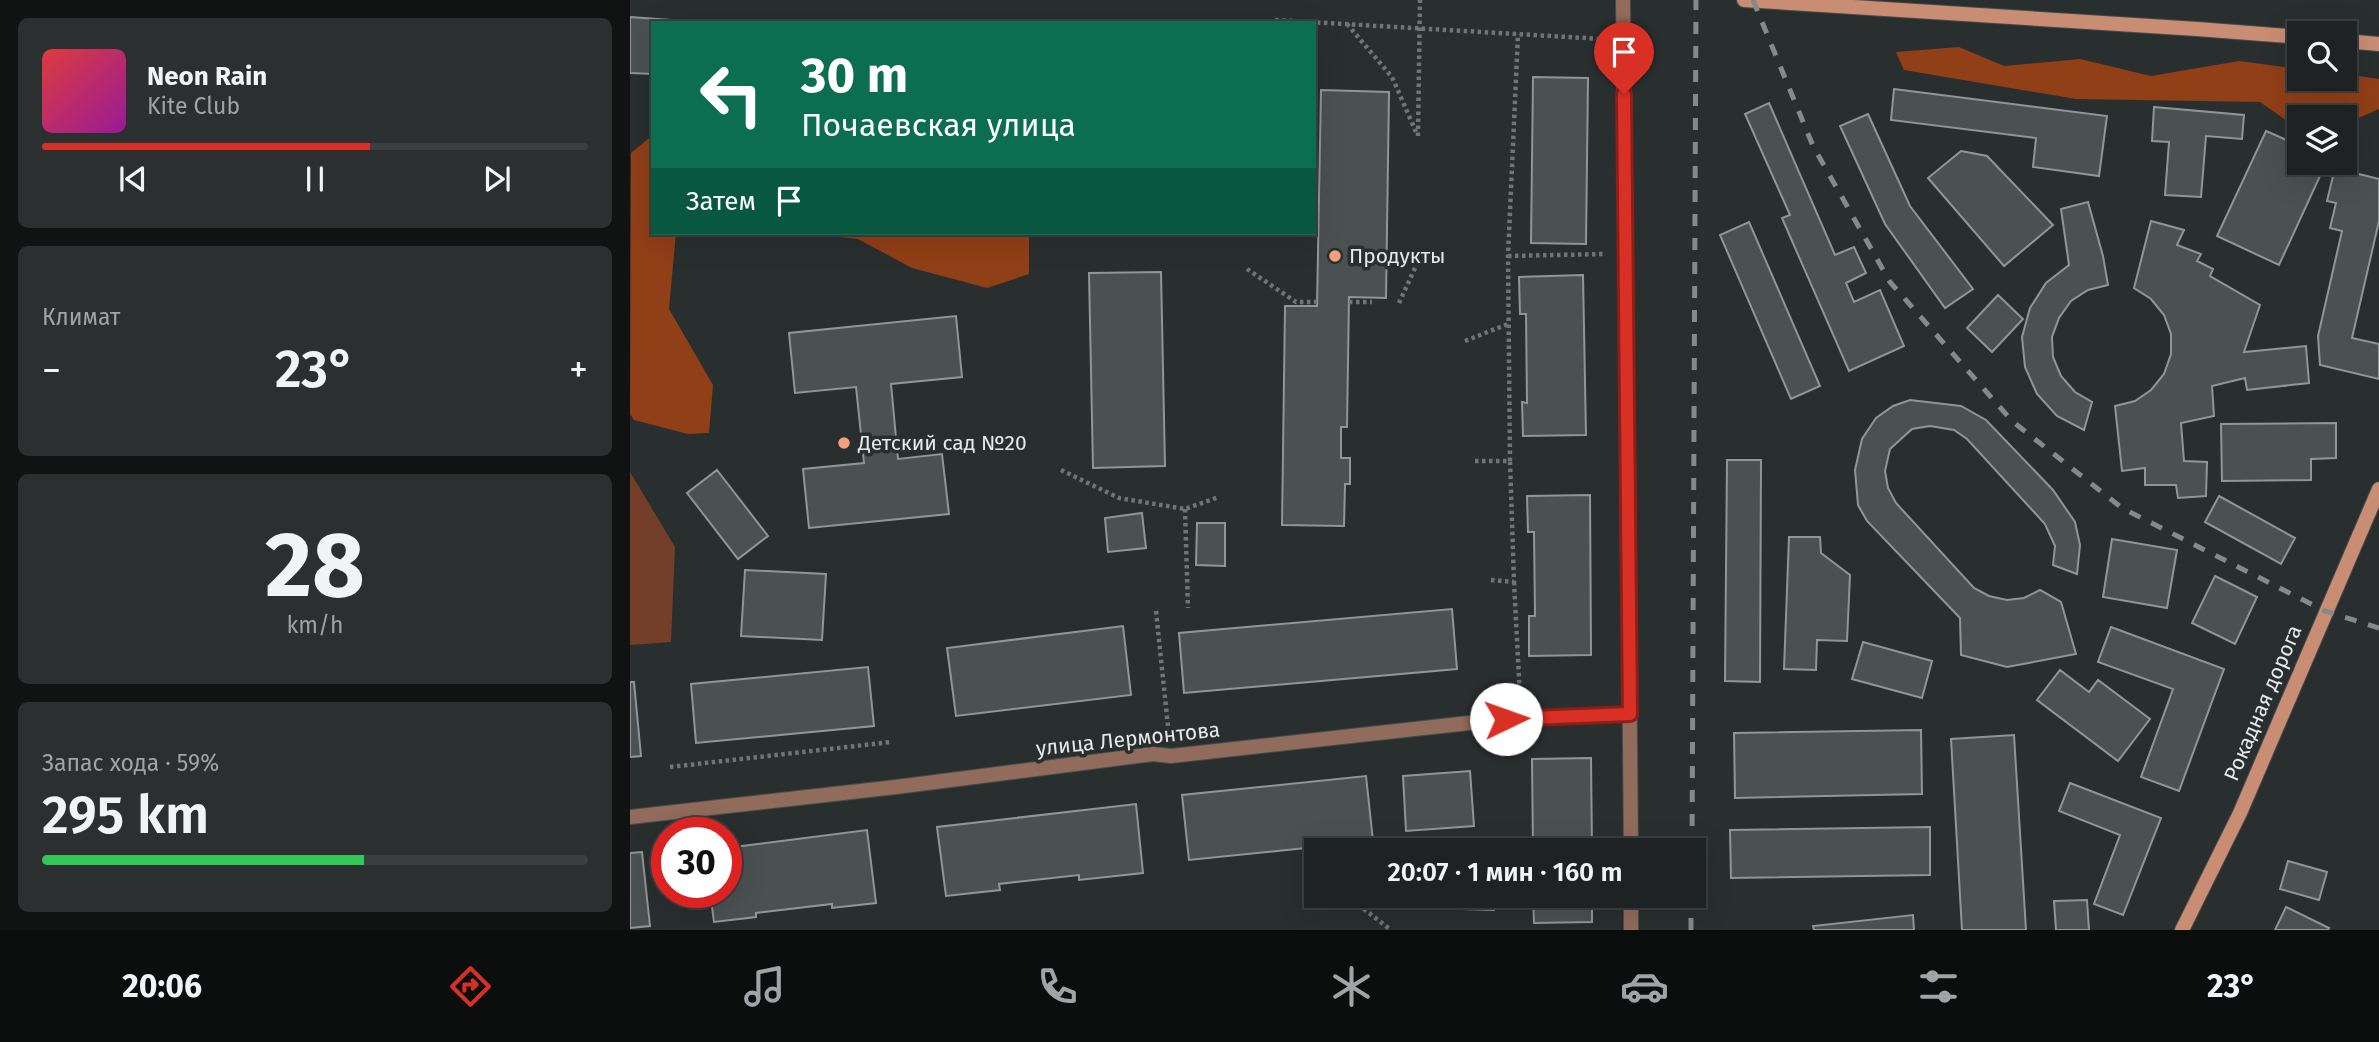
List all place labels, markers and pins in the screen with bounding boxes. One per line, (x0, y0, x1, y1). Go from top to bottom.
pin (1594, 22, 1654, 94)
place label: Продукты (1349, 243, 1446, 269)
marker: Продукты (1327, 248, 1343, 264)
place label: Детский сад №20 (857, 430, 1027, 456)
marker: Детский сад №20 (836, 435, 852, 451)

